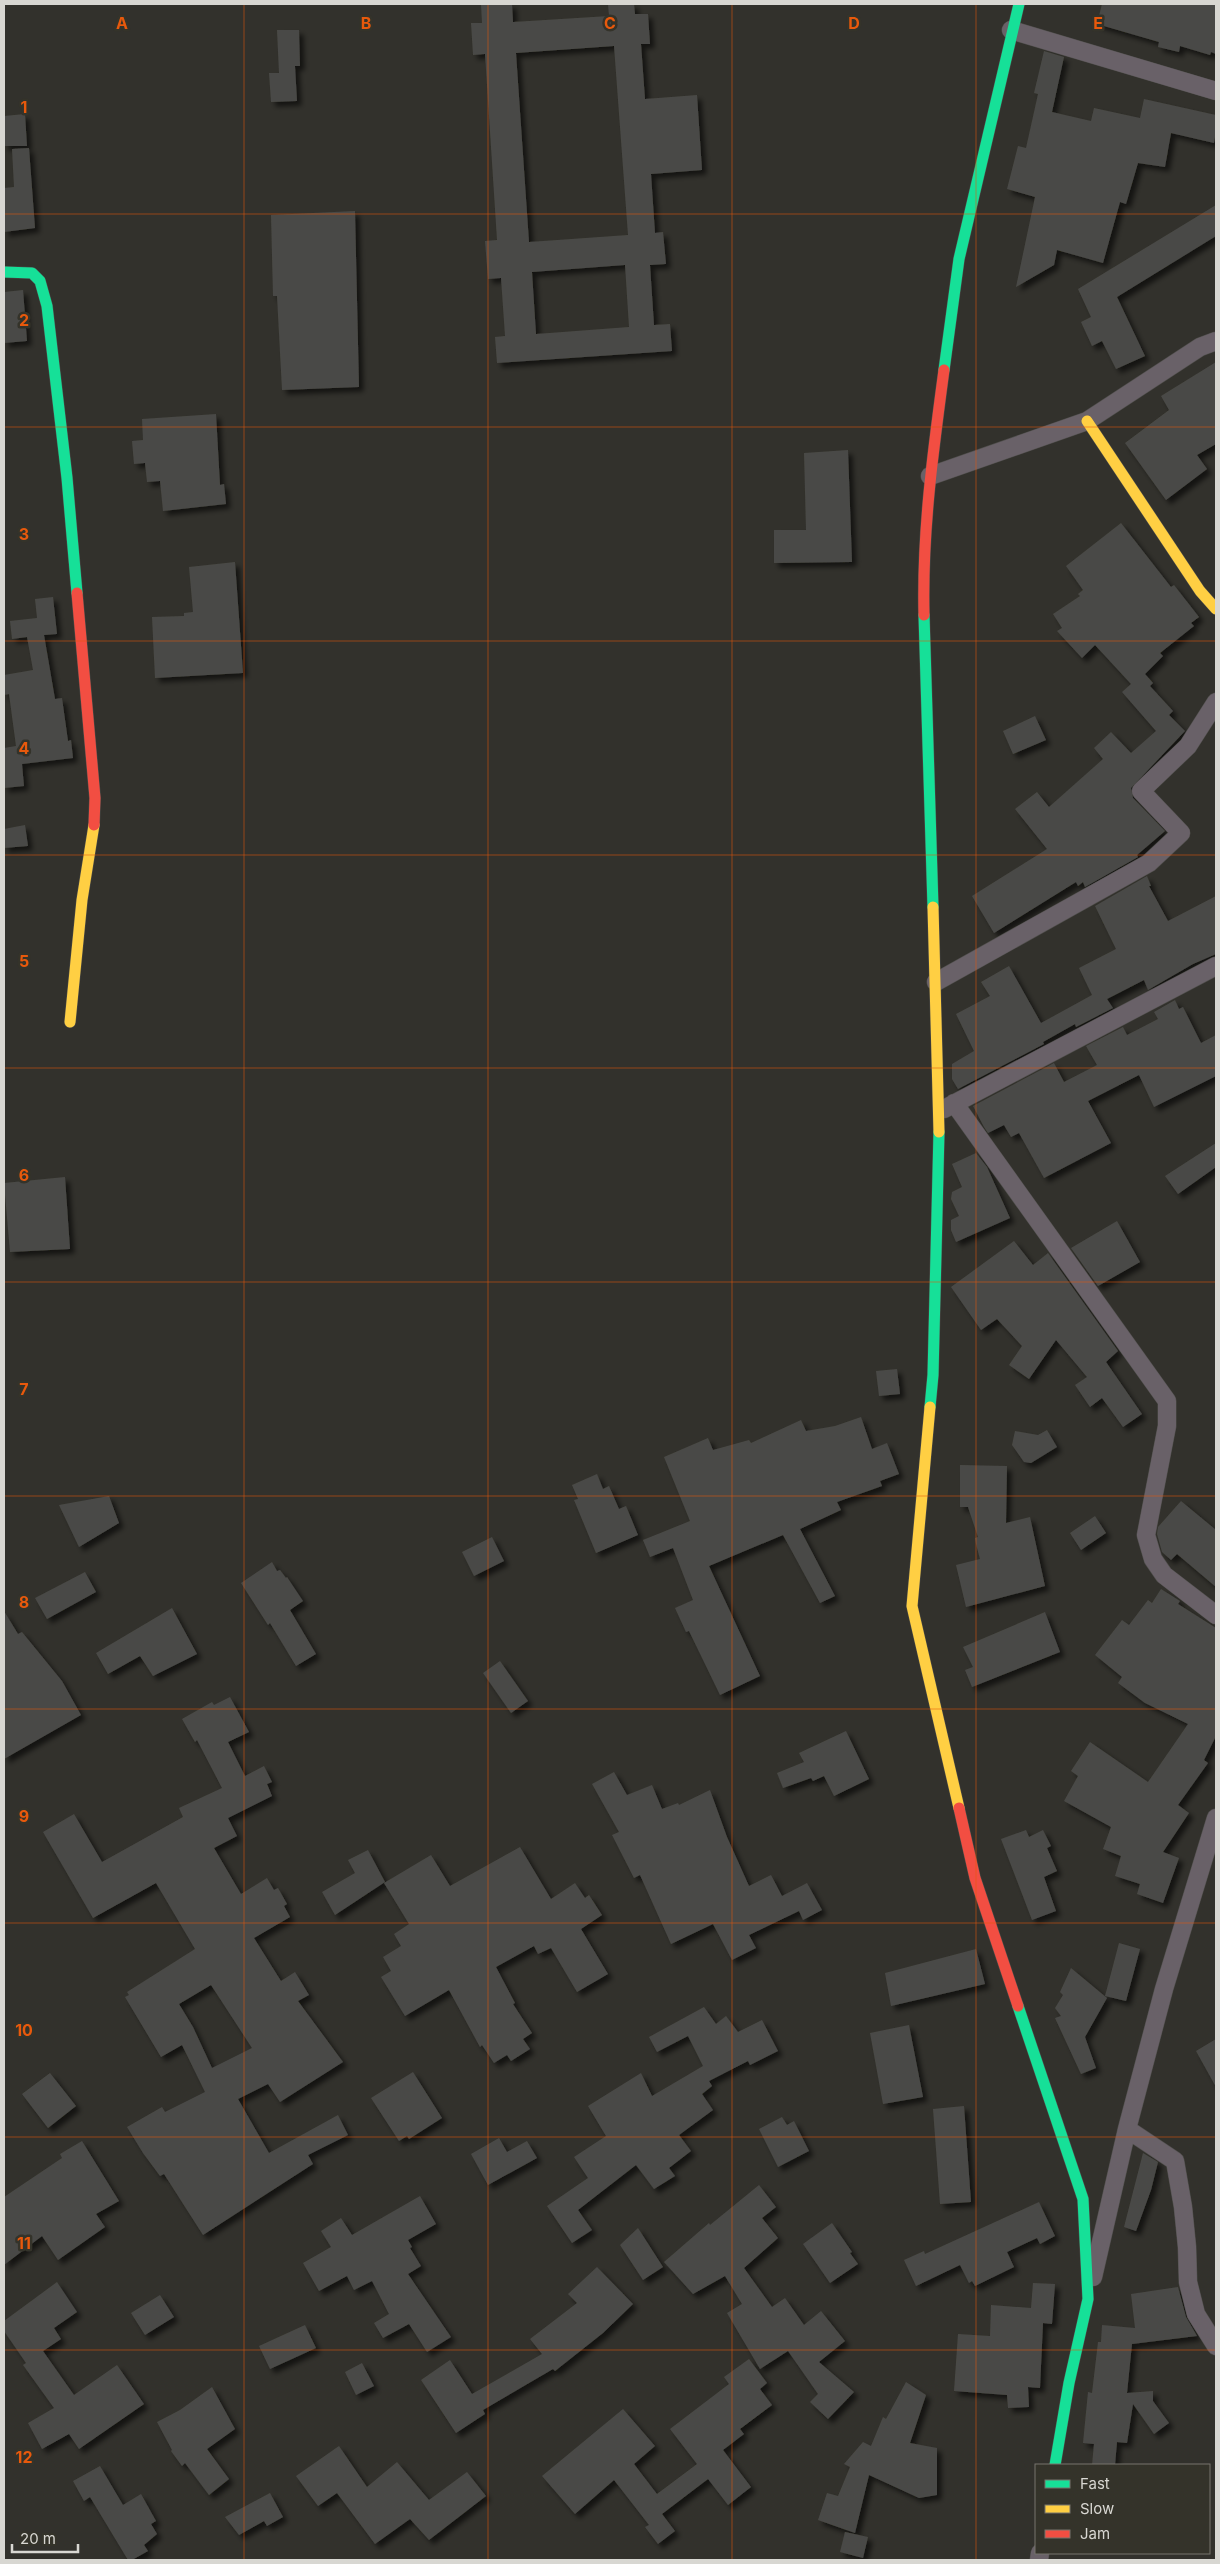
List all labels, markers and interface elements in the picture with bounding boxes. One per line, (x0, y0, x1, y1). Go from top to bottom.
text: A (116, 13, 128, 33)
text: B (361, 13, 371, 33)
text: C (604, 13, 616, 33)
text: D (848, 13, 860, 33)
text: E (1093, 13, 1103, 33)
text: 1 (21, 97, 27, 117)
text: 2 (19, 310, 29, 330)
text: 3 (19, 524, 29, 544)
text: 4 (19, 738, 30, 758)
text: 5 (19, 951, 29, 971)
text: 6 (19, 1165, 29, 1185)
text: 7 (19, 1379, 29, 1399)
text: 8 (19, 1592, 29, 1612)
text: 9 (19, 1806, 29, 1826)
text: 10 (15, 2020, 33, 2040)
text: 11 (17, 2233, 31, 2253)
text: 12 (16, 2447, 32, 2467)
legend (1035, 2464, 1210, 2554)
text: Fast (1080, 2474, 1110, 2493)
text: Slow (1080, 2499, 1114, 2518)
scale bar (12, 2522, 79, 2554)
text: Jam (1080, 2524, 1110, 2543)
text: 20 m (20, 2529, 56, 2548)

